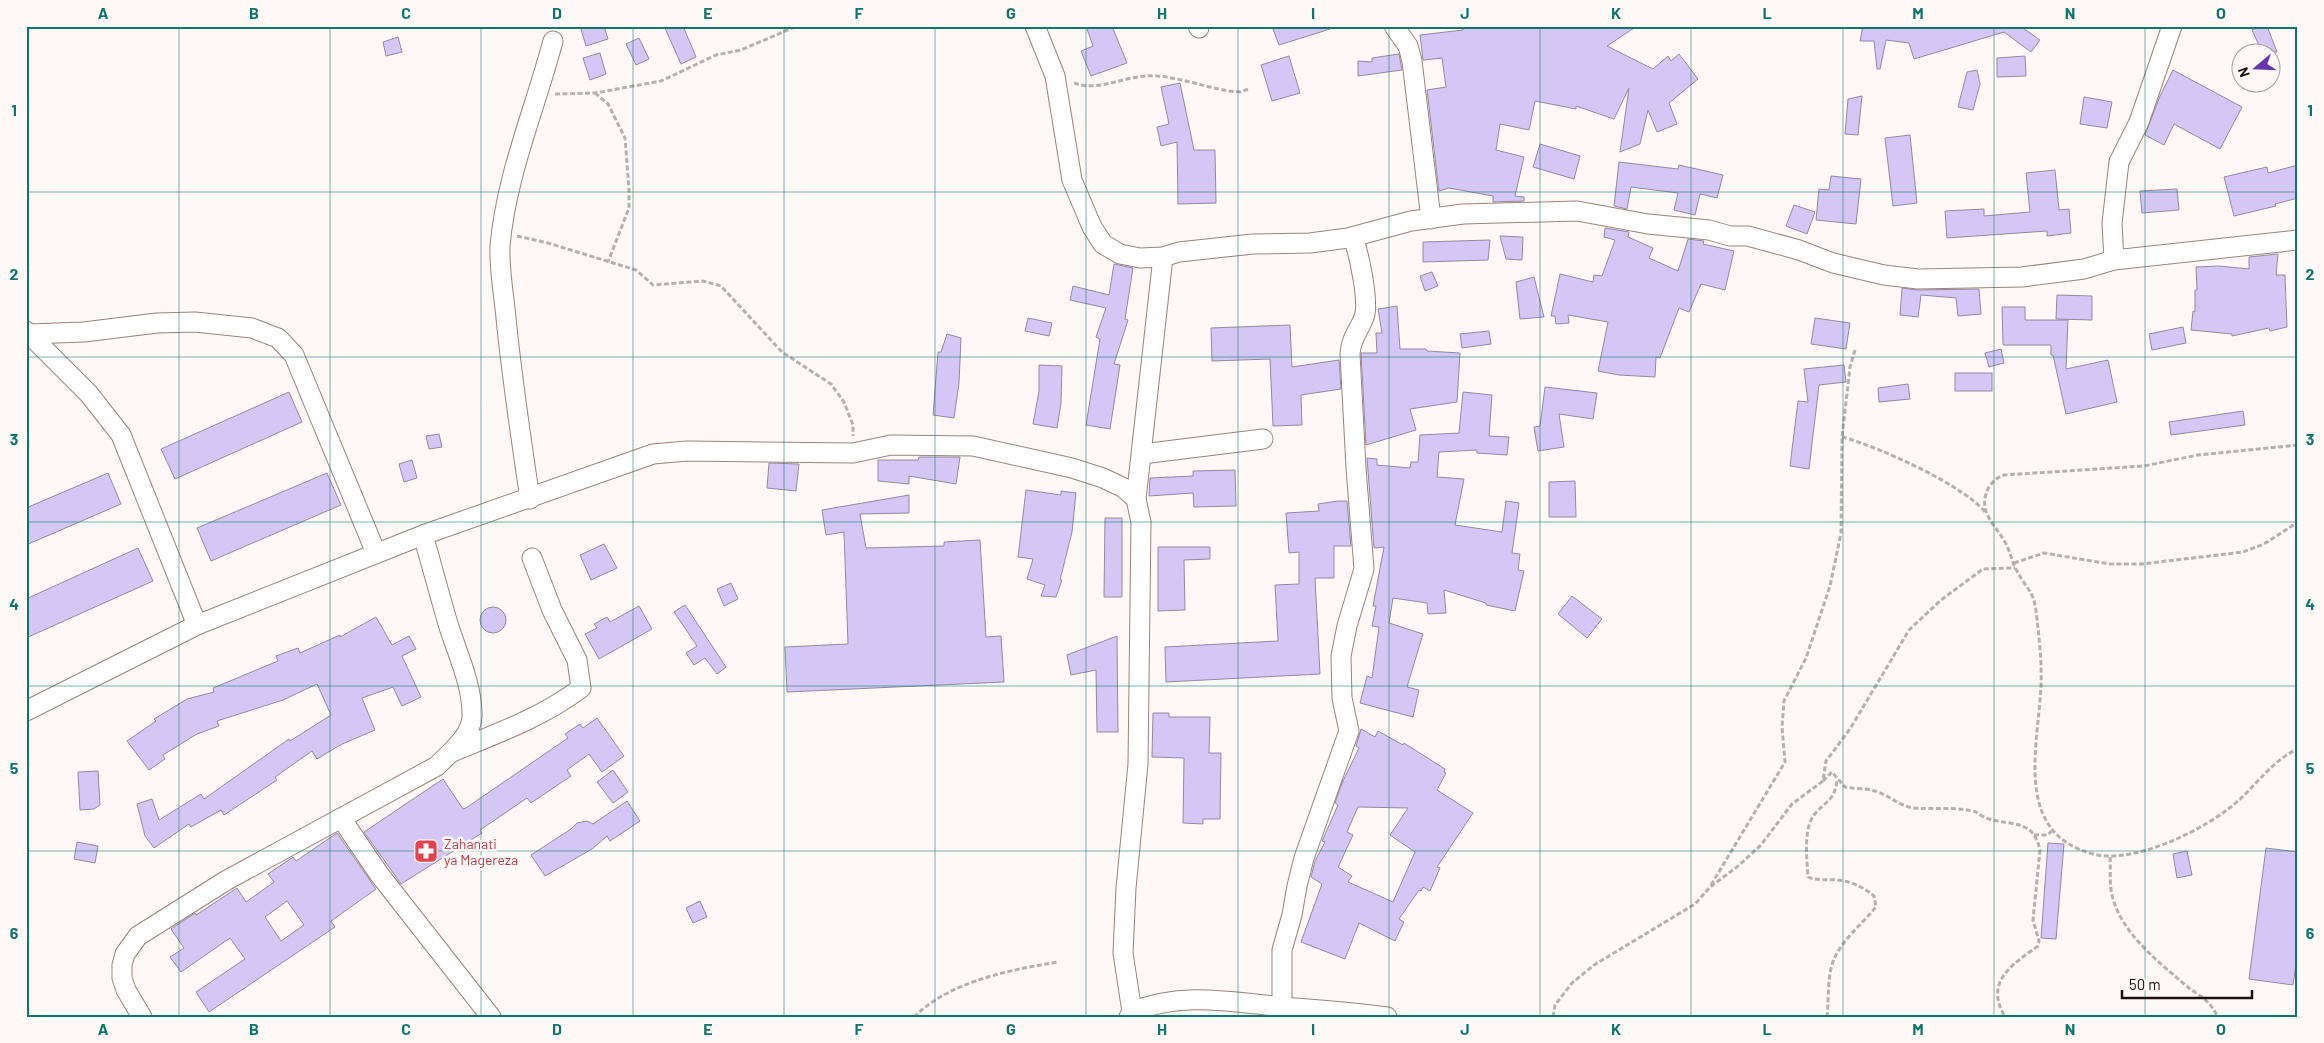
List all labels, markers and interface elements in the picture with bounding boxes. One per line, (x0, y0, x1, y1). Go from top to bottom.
text: A (98, 3, 109, 22)
text: B (249, 3, 259, 22)
text: C (401, 3, 411, 22)
text: D (552, 3, 562, 22)
text: E (703, 3, 713, 22)
text: F (855, 3, 864, 22)
text: G (1006, 3, 1016, 22)
text: H (1157, 3, 1167, 22)
text: I (1311, 3, 1315, 22)
text: J (1460, 3, 1470, 22)
text: K (1611, 3, 1621, 22)
text: L (1762, 3, 1772, 22)
text: M (1912, 3, 1924, 22)
text: N (2065, 3, 2075, 22)
text: O (2216, 3, 2226, 22)
north arrow (2232, 42, 2282, 92)
text: N (2234, 65, 2253, 80)
text: 1 (11, 100, 17, 119)
text: 1 (2307, 100, 2313, 119)
text: 2 (10, 264, 19, 283)
text: 2 (2306, 264, 2315, 283)
text: 3 (10, 429, 18, 448)
text: 3 (2306, 429, 2314, 448)
text: 4 (9, 594, 19, 613)
text: 4 (2305, 594, 2315, 613)
text: 5 (10, 758, 19, 777)
text: 5 (2306, 758, 2315, 777)
place label: Zahanati ya Magereza (444, 835, 518, 868)
pharmacy icon: Zahanati ya Magereza (413, 838, 439, 864)
text: 6 (10, 923, 19, 942)
text: 6 (2306, 923, 2315, 942)
scale bar (2122, 968, 2252, 1000)
text: 50 m (2129, 975, 2161, 993)
text: A (98, 1019, 109, 1038)
text: B (249, 1019, 259, 1038)
text: C (401, 1019, 411, 1038)
text: D (552, 1019, 562, 1038)
text: E (703, 1019, 713, 1038)
text: F (855, 1019, 864, 1038)
text: G (1006, 1019, 1016, 1038)
text: H (1157, 1019, 1167, 1038)
text: I (1311, 1019, 1315, 1038)
text: J (1460, 1019, 1470, 1038)
text: K (1611, 1019, 1621, 1038)
text: L (1762, 1019, 1772, 1038)
text: M (1912, 1019, 1924, 1038)
text: N (2065, 1019, 2075, 1038)
text: O (2216, 1019, 2226, 1038)

